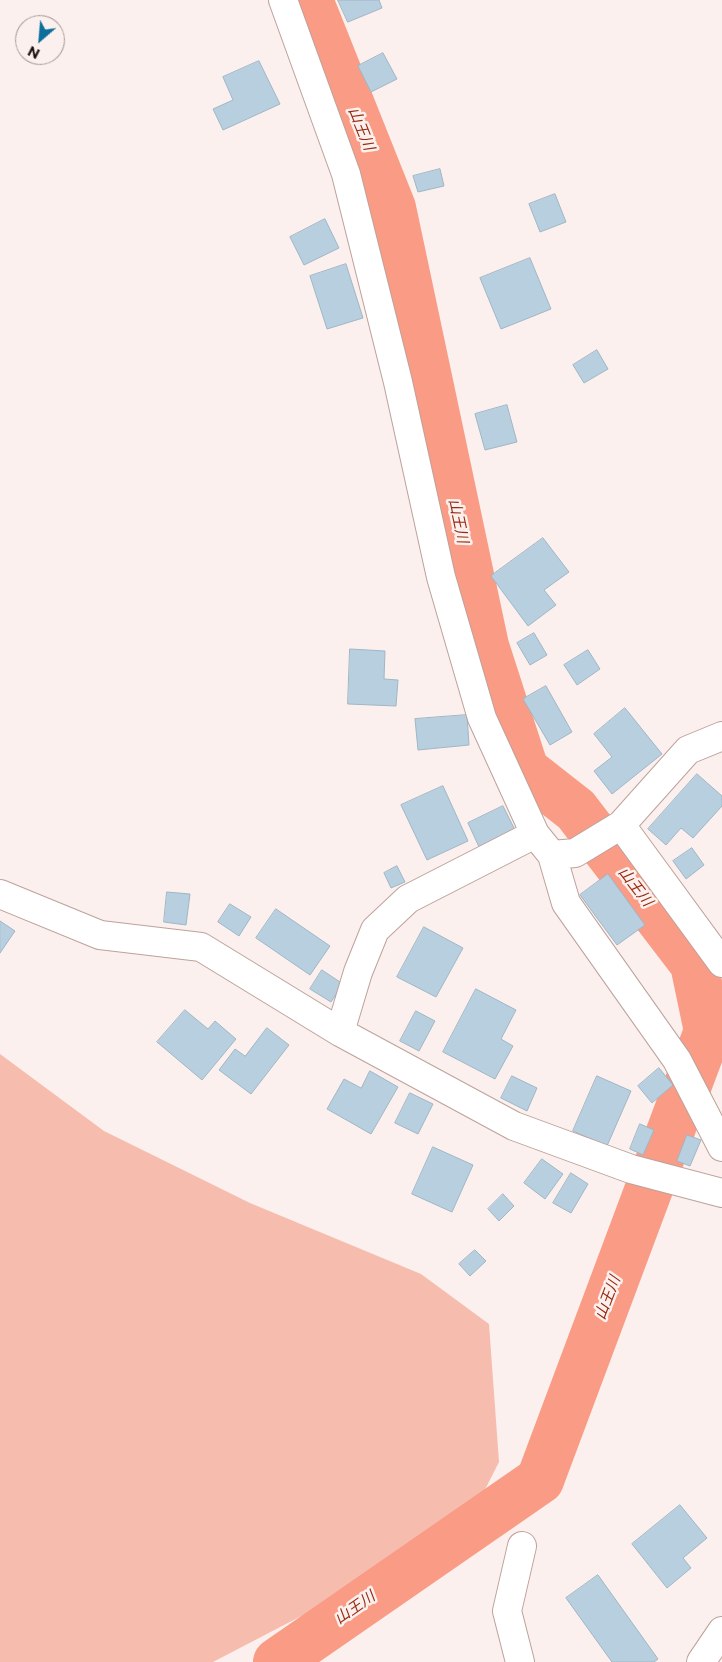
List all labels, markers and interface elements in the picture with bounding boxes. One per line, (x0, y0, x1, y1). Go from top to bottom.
north arrow (15, 15, 65, 65)
text: N (25, 42, 43, 63)
water label: 山王川 (344, 105, 378, 153)
water label: 山王川 (445, 497, 471, 545)
water label: 山王川 (614, 864, 656, 910)
water label: 山王川 (592, 1274, 624, 1322)
water label: 山王川 (331, 1588, 379, 1628)

